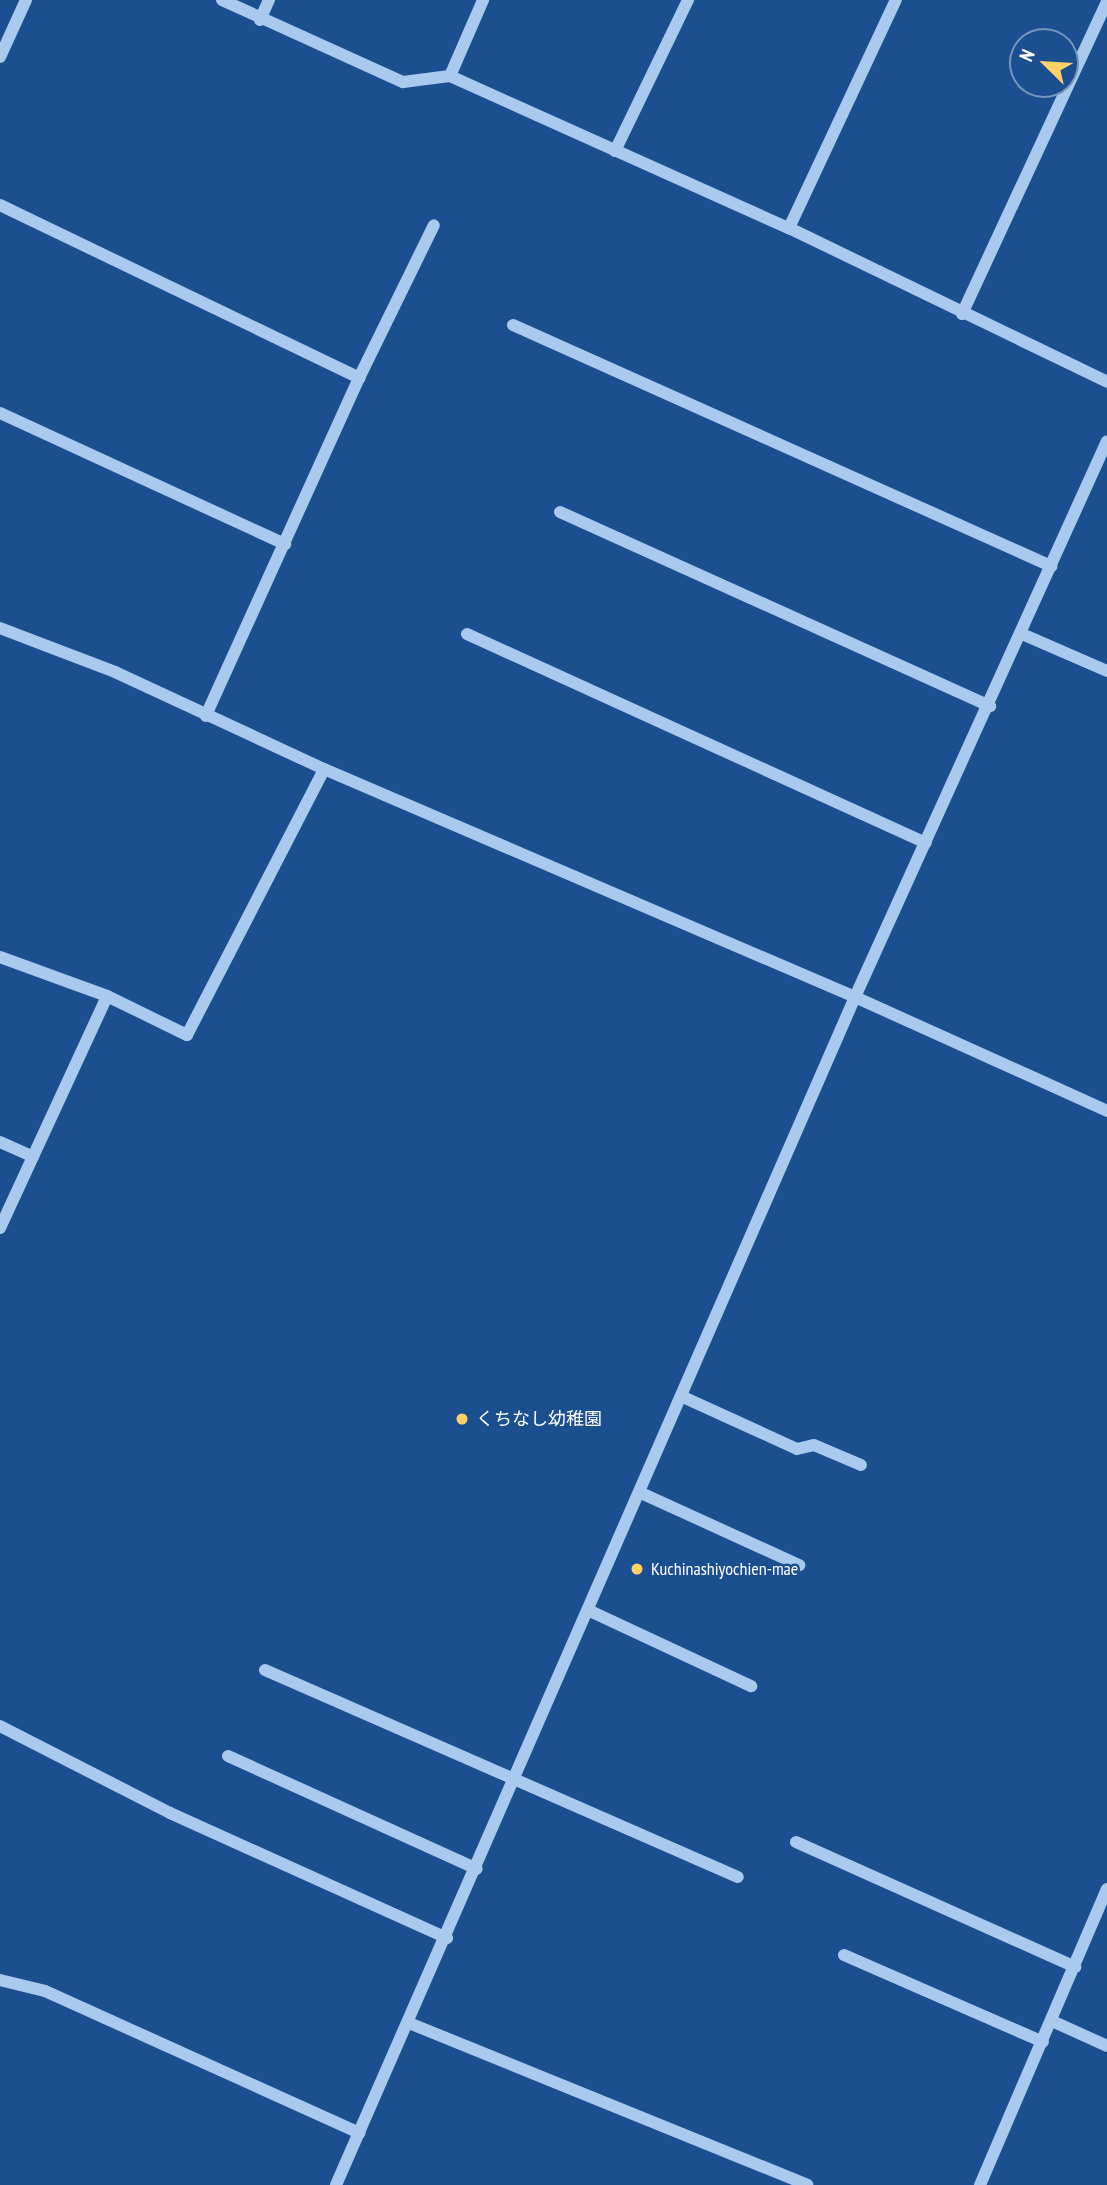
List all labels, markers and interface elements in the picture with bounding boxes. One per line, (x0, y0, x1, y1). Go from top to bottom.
north arrow (1009, 28, 1079, 98)
text: N (1014, 46, 1040, 65)
place label: くちなし幼稚園 (476, 1408, 602, 1430)
marker: くちなし幼稚園 (454, 1411, 470, 1427)
place label: Kuchinashiyochien-mae (651, 1558, 798, 1580)
marker: Kuchinashiyochien-mae (629, 1561, 645, 1577)

